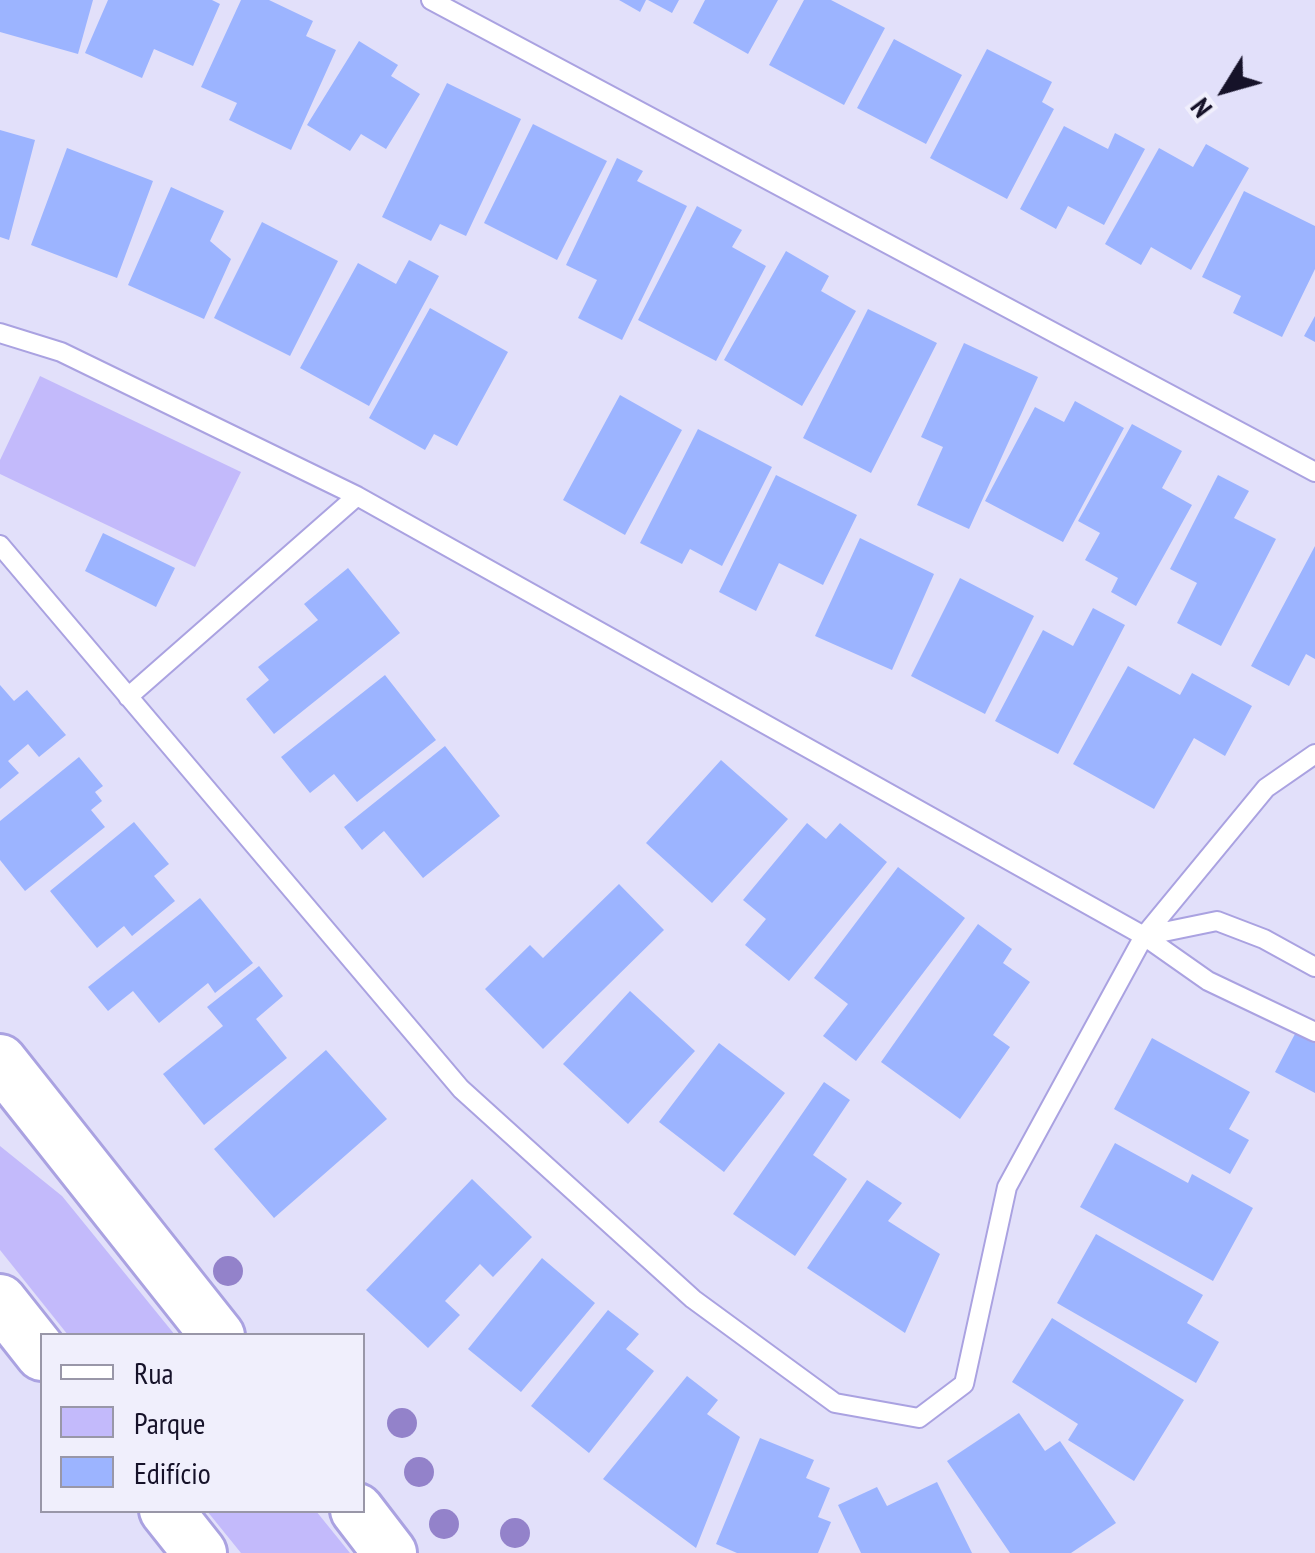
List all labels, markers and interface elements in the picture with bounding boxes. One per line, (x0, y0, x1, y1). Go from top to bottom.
north arrow (1175, 40, 1275, 140)
text: N (1181, 91, 1220, 126)
legend (40, 1333, 365, 1513)
text: Rua (134, 1353, 173, 1392)
text: Parque (134, 1403, 205, 1442)
text: Edifício (134, 1453, 211, 1492)

